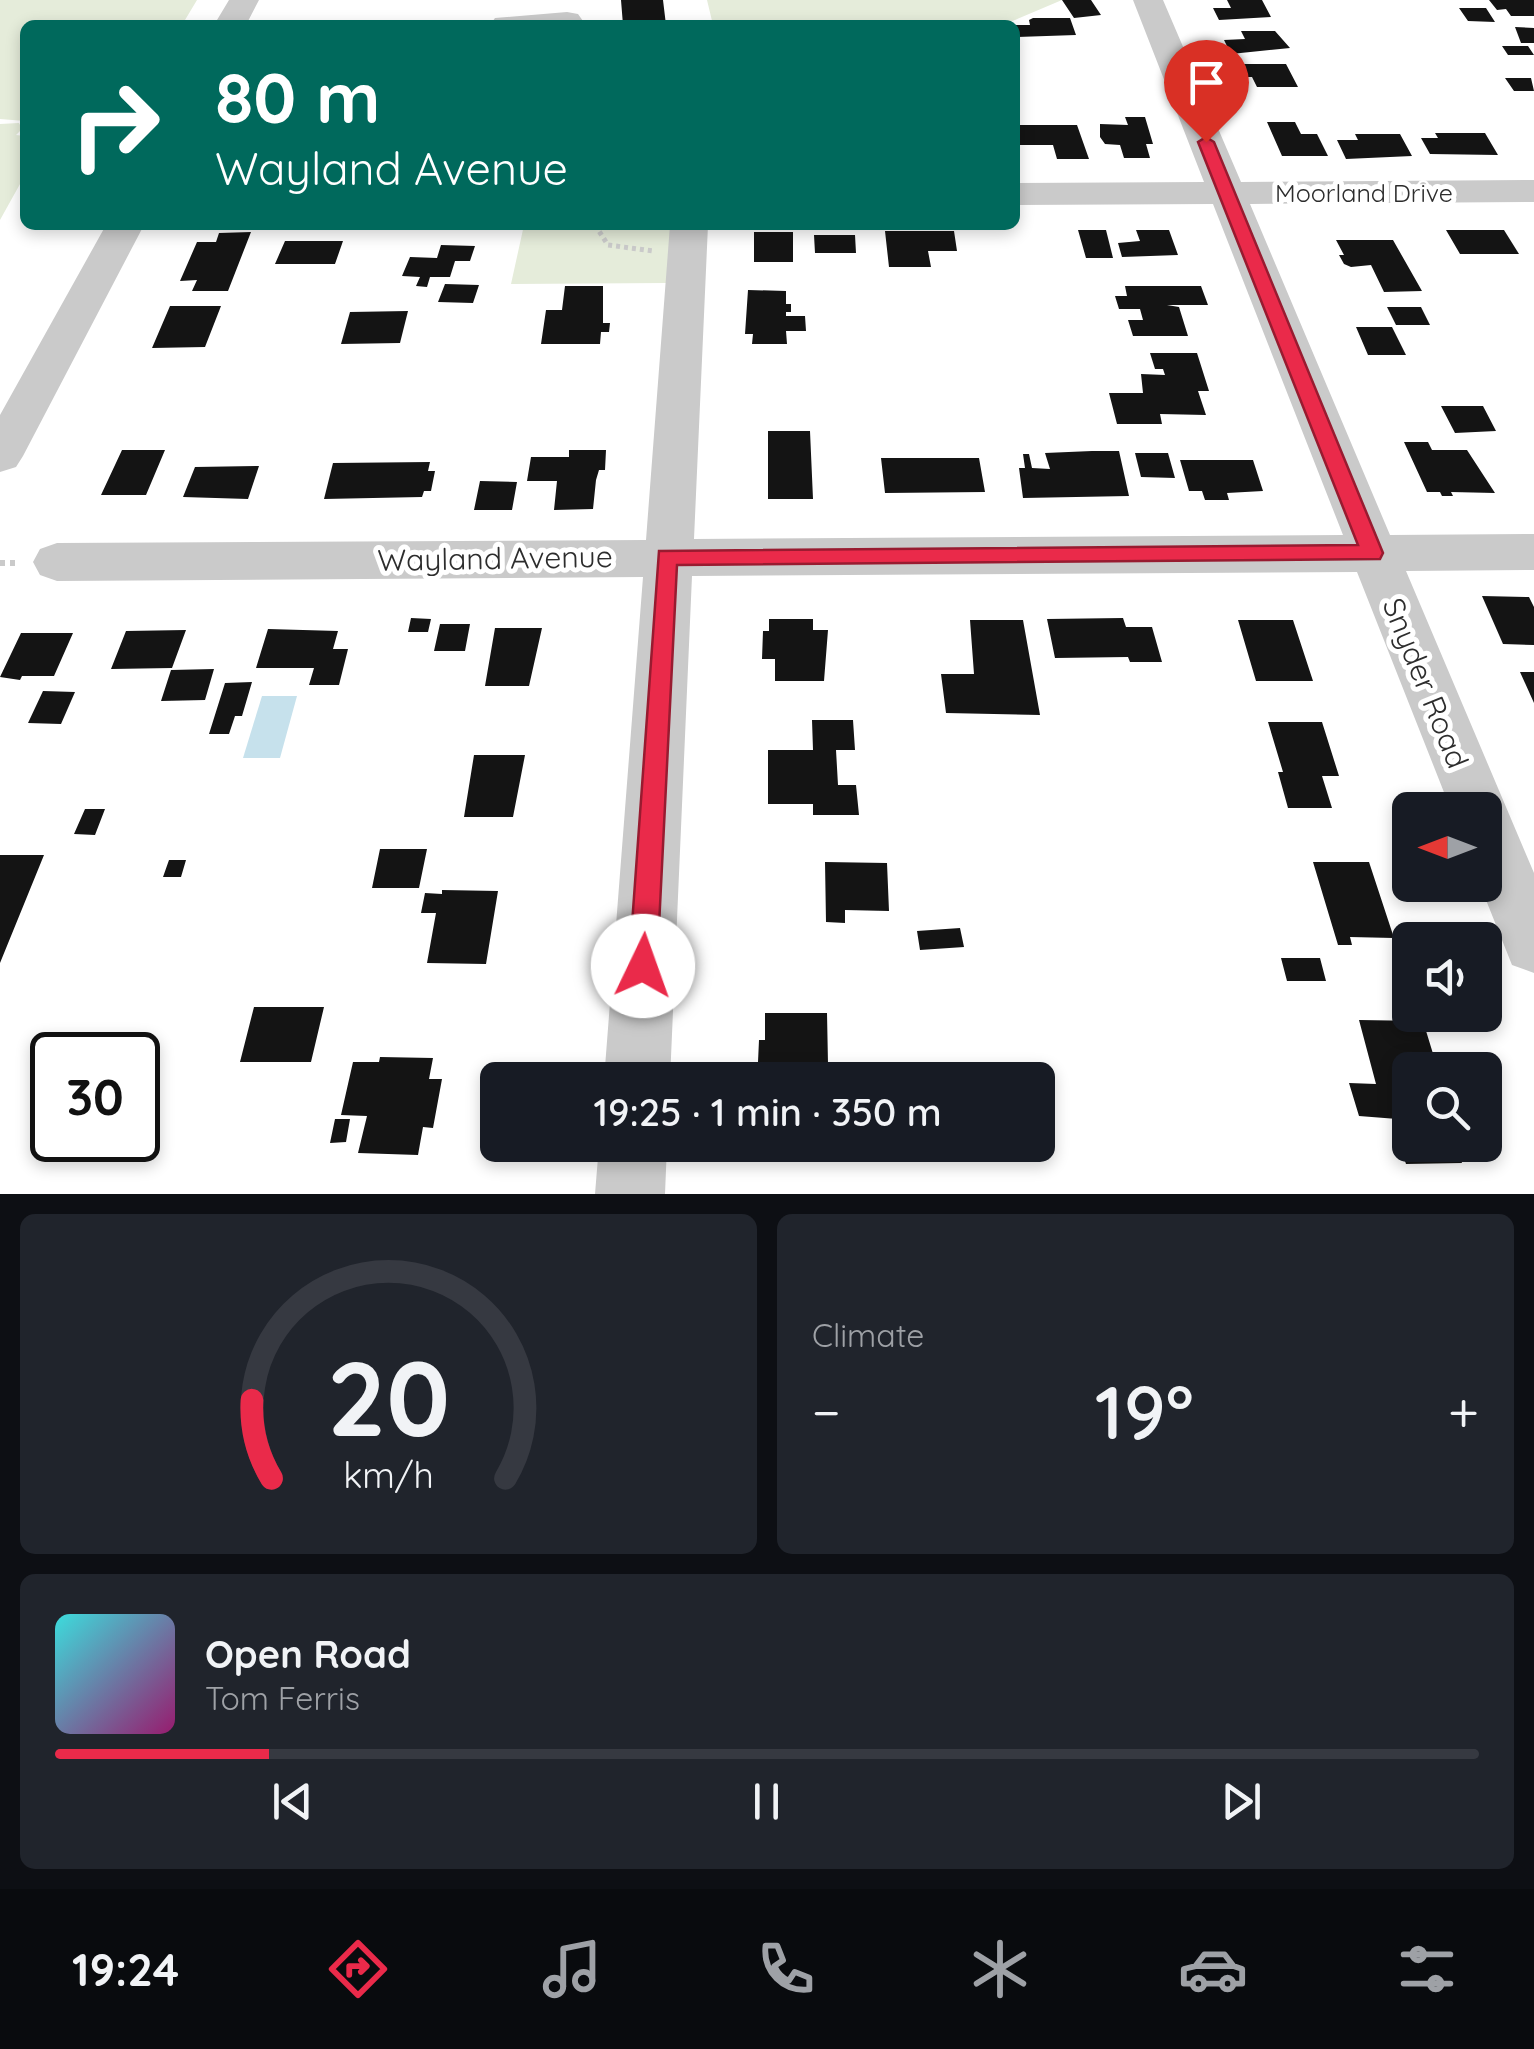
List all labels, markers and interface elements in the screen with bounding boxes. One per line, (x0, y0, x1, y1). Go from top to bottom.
pin (1164, 40, 1249, 143)
text: 80 m (215, 53, 380, 141)
icon: arrive (1179, 55, 1234, 110)
icon: right (50, 60, 180, 190)
text: Wayland Avenue (215, 140, 568, 196)
street label: Moorland Drive (1275, 177, 1453, 208)
street label: Wayland Avenue (377, 537, 613, 579)
street label: Snyder Road (1375, 592, 1477, 774)
north arrow (1392, 792, 1502, 902)
map controls (1392, 792, 1502, 1162)
position arrow (591, 914, 695, 1018)
button: sound (1392, 922, 1502, 1032)
speed limit sign: 30 (30, 1032, 160, 1162)
button: search (1392, 1052, 1502, 1162)
text: 19:25 · 1 min · 350 m (593, 1088, 942, 1136)
text: Climate (812, 1315, 924, 1355)
text: 20 (327, 1332, 450, 1462)
text: 19° (1095, 1364, 1194, 1458)
text: − (812, 1377, 841, 1446)
text: + (1448, 1377, 1479, 1446)
text: km/h (343, 1452, 434, 1497)
text: Open Road (205, 1630, 411, 1678)
text: Tom Ferris (205, 1678, 360, 1718)
icon: previous (265, 1774, 320, 1829)
icon: pause (739, 1774, 794, 1829)
icon: next (1214, 1774, 1269, 1829)
icon: directions (323, 1934, 393, 2004)
icon: music (537, 1934, 607, 2004)
icon: phone (751, 1934, 821, 2004)
icon: climate (965, 1934, 1035, 2004)
icon: car (1178, 1934, 1248, 2004)
icon: filters (1392, 1934, 1462, 2004)
text: 19:24 (72, 1941, 179, 1997)

